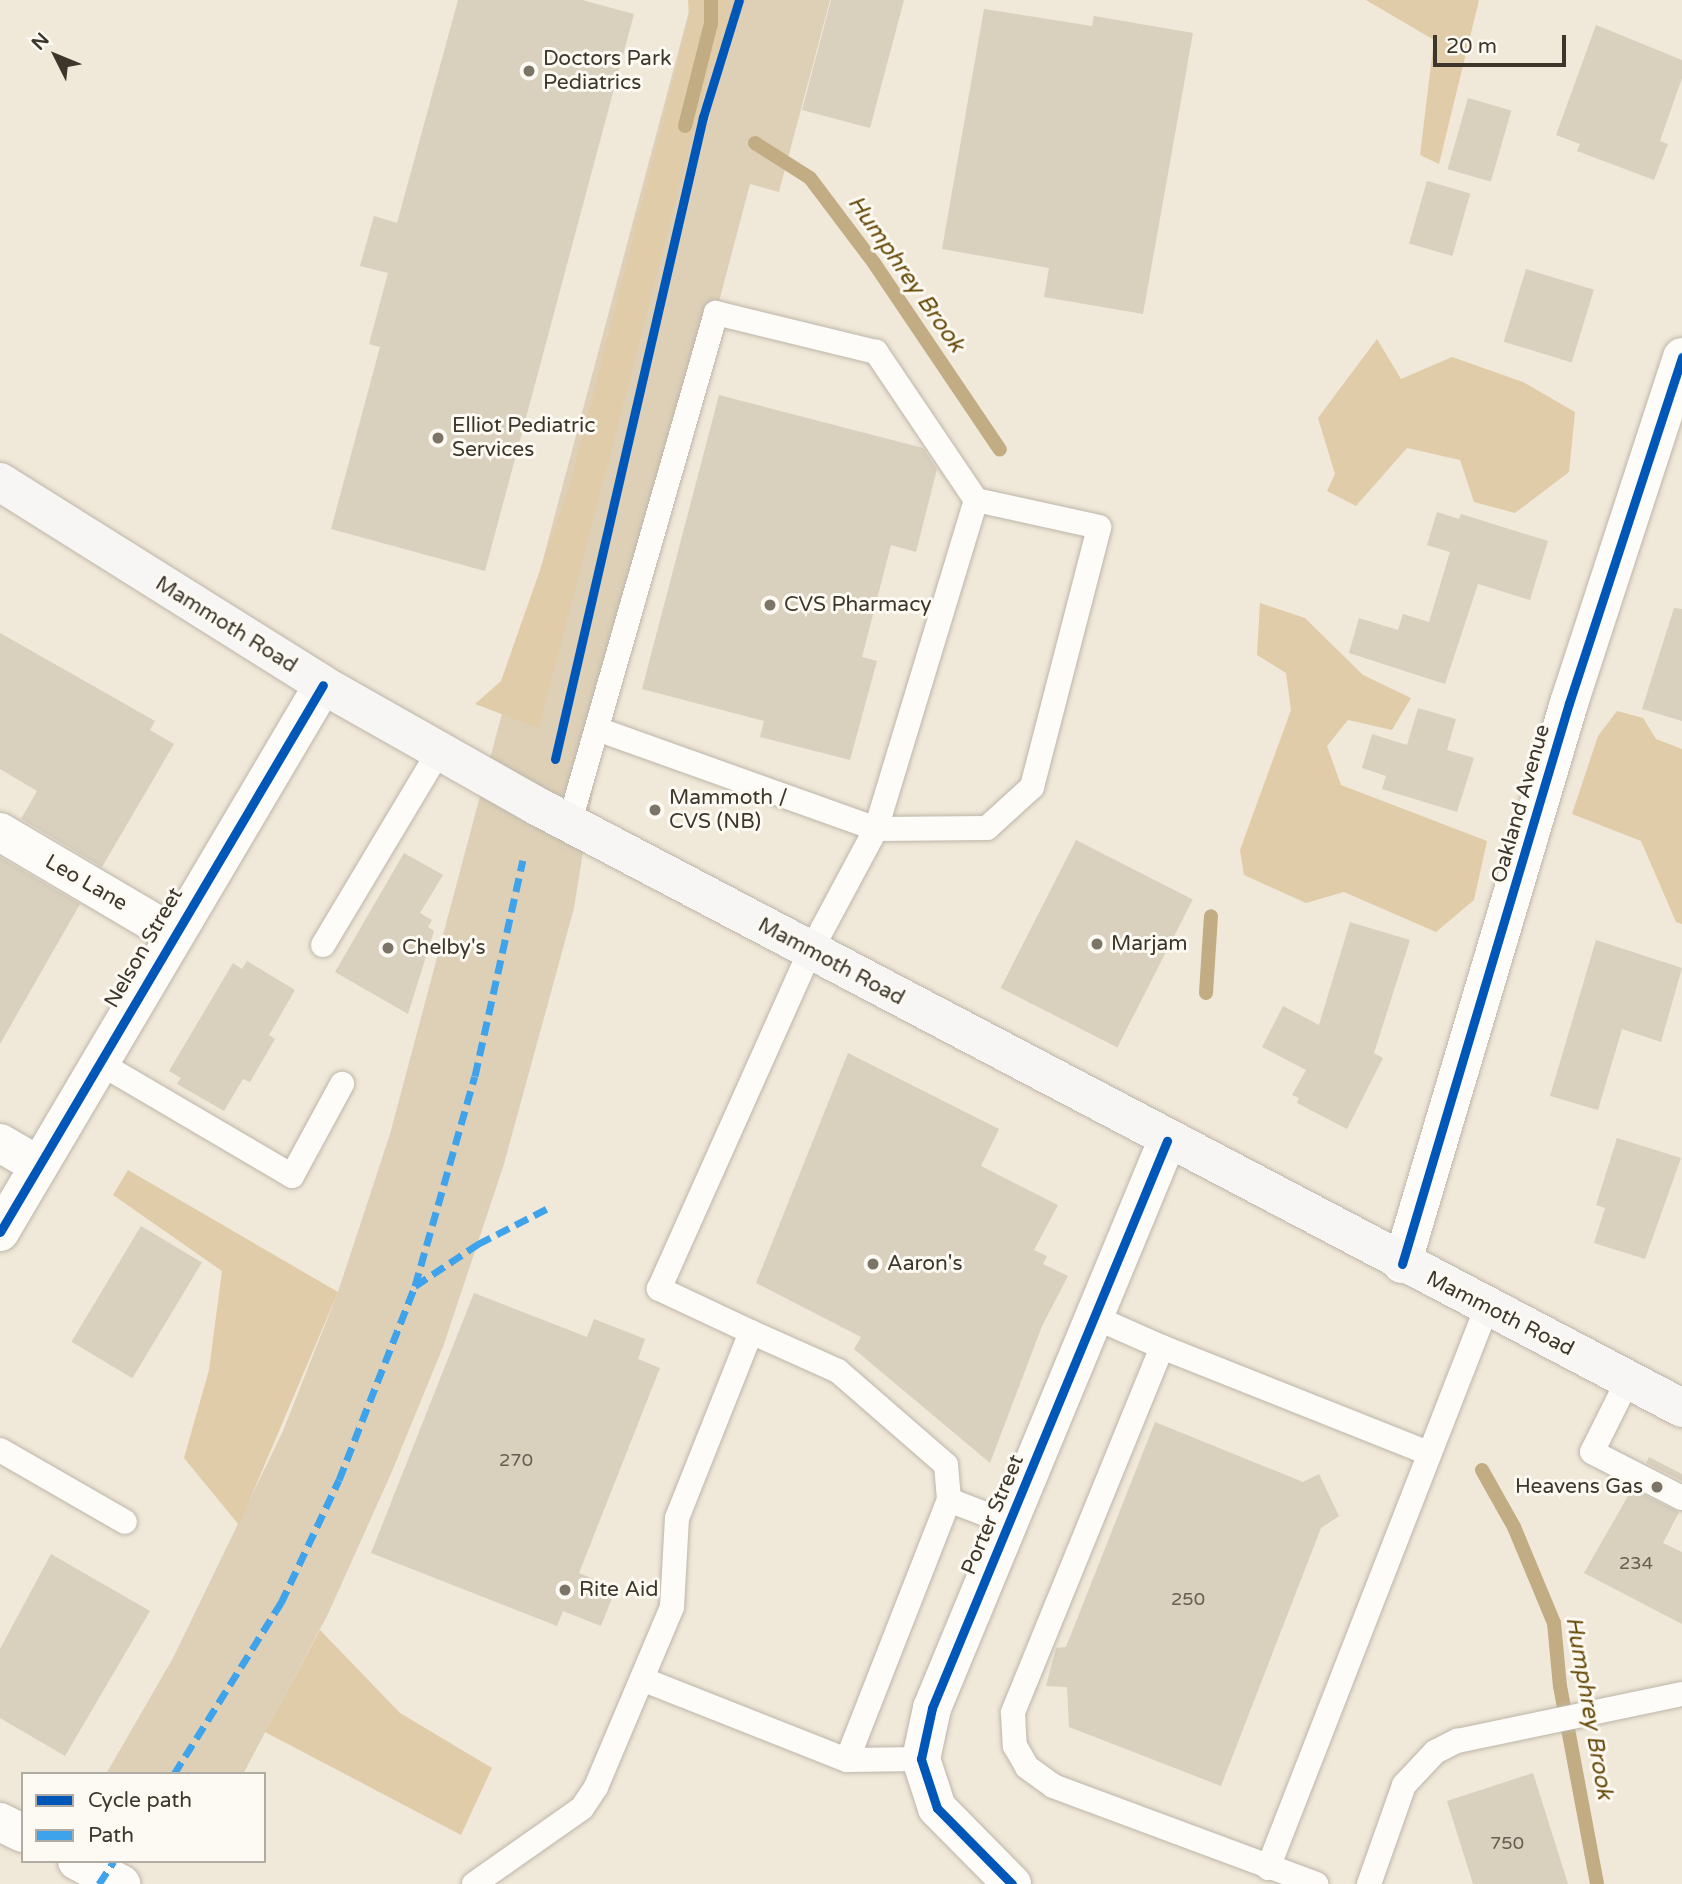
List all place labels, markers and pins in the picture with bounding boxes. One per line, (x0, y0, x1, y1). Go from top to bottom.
place label: Doctors Park Pediatrics (543, 46, 671, 96)
marker: Doctors Park Pediatrics (521, 63, 537, 79)
place label: Elliot Pediatric Services (452, 413, 595, 463)
marker: Elliot Pediatric Services (430, 430, 446, 446)
place label: CVS Pharmacy (784, 592, 932, 618)
marker: CVS Pharmacy (762, 597, 778, 613)
place label: Mammoth / CVS (NB) (669, 785, 788, 835)
marker: Mammoth / CVS (NB) (647, 802, 663, 818)
place label: Marjam (1111, 931, 1188, 957)
place label: Chelby's (402, 935, 486, 961)
marker: Marjam (1089, 936, 1105, 952)
marker: Chelby's (380, 940, 396, 956)
place label: Aaron's (887, 1251, 962, 1277)
marker: Aaron's (865, 1256, 881, 1272)
place label: Heavens Gas (1515, 1474, 1643, 1500)
marker: Heavens Gas (1649, 1479, 1665, 1495)
place label: Rite Aid (579, 1577, 658, 1603)
marker: Rite Aid (557, 1582, 573, 1598)

